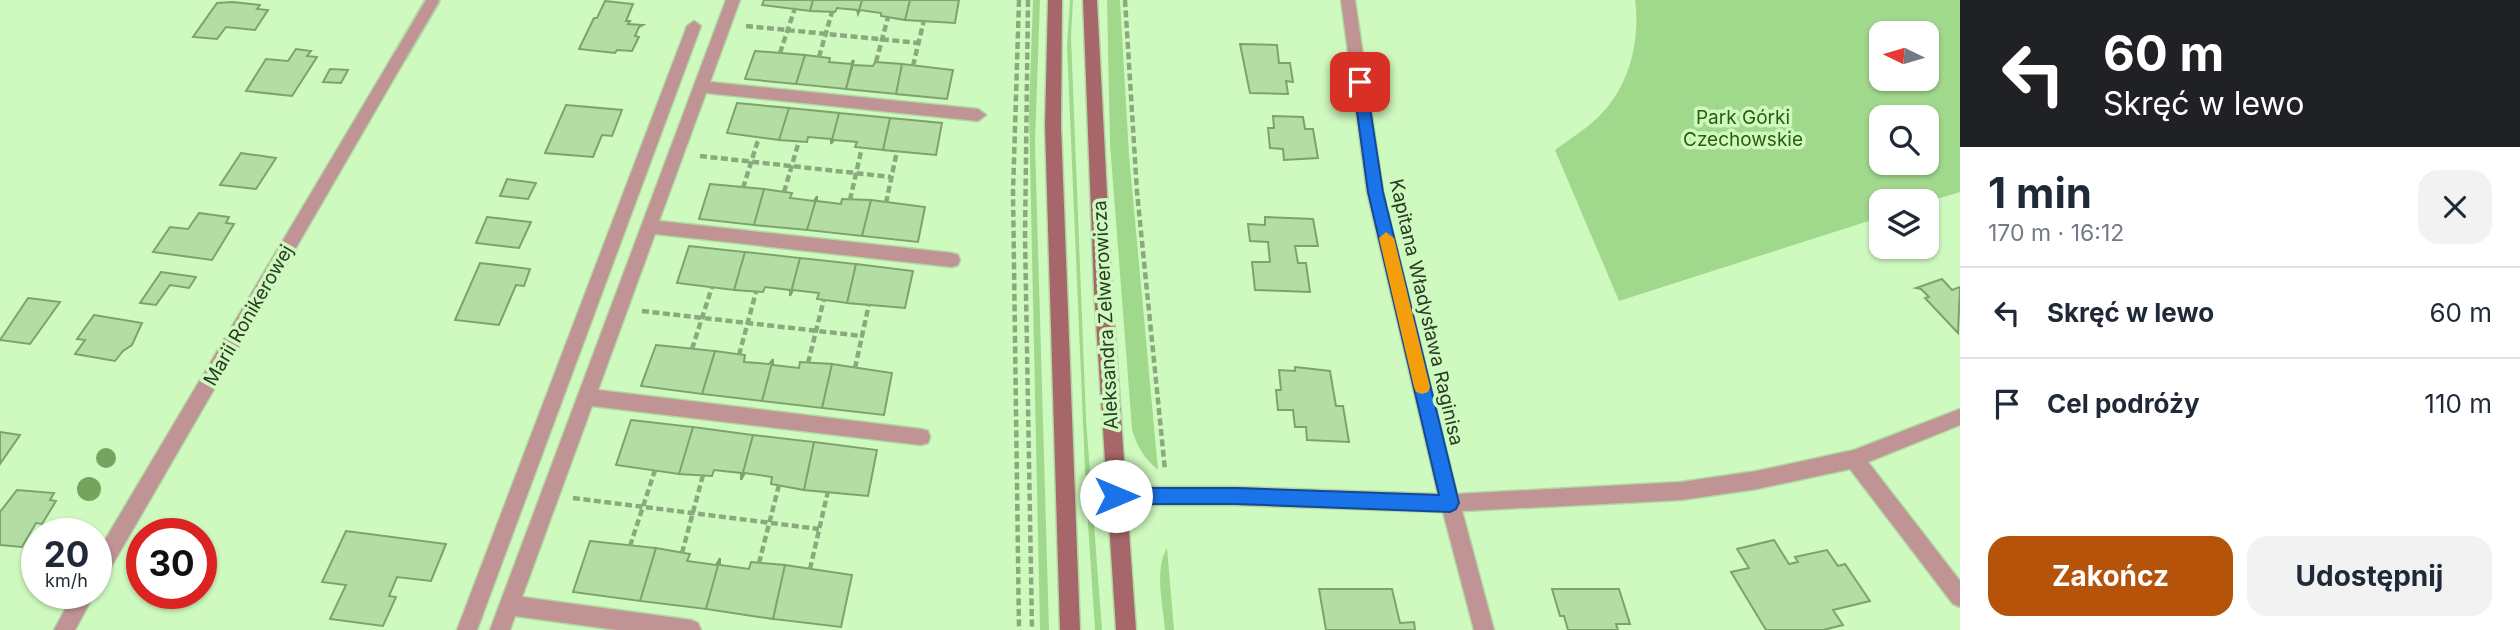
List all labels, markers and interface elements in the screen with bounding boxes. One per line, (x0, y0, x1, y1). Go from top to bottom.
north arrow (1869, 21, 1939, 91)
map controls (1869, 21, 1939, 259)
text: 60 m (2103, 24, 2224, 83)
icon: left (1988, 28, 2079, 119)
pin (1330, 52, 1390, 112)
icon: arrive (1341, 63, 1379, 101)
text: Skręć w lewo (2103, 84, 2304, 123)
button: search (1869, 105, 1939, 175)
park label: Park Górki Czechowskie (1683, 106, 1803, 151)
text: 1 min (1988, 167, 2092, 218)
button: close (2418, 170, 2492, 244)
street label: Kapitana Władysława Raginisa (1385, 177, 1468, 448)
button: layers (1869, 189, 1939, 259)
street label: Aleksandra Zelwerowicza (1088, 200, 1123, 430)
text: 170 m · 16:12 (1988, 219, 2124, 247)
street label: Marii Ronikerowej (199, 241, 298, 390)
icon: left (1988, 294, 2026, 332)
text: Skręć w lewo (2047, 297, 2214, 328)
text: 60 m (2429, 297, 2492, 328)
icon: arrive (1988, 385, 2026, 423)
text: Cel podróży (2047, 388, 2200, 419)
text: 110 m (2424, 388, 2492, 419)
position arrow (1079, 459, 1153, 533)
speed limit sign: 30 (126, 518, 217, 609)
text: 20 (44, 533, 89, 575)
button: Zakończ (1988, 536, 2233, 616)
button: Udostępnij (2247, 536, 2492, 616)
text: km/h (45, 570, 88, 591)

